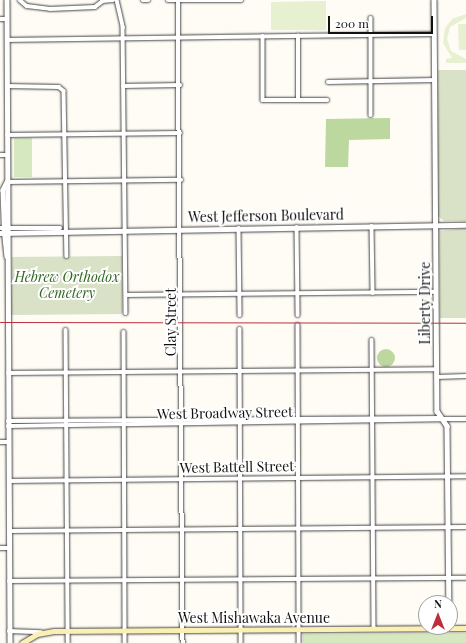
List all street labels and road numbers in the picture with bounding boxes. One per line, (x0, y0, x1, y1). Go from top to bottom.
street label: West Jefferson Boulevard (188, 206, 344, 226)
street label: Liberty Drive (417, 261, 433, 345)
street label: Clay Street (163, 288, 179, 356)
street label: West Broadway Street (157, 403, 293, 423)
street label: West Battell Street (180, 458, 294, 476)
street label: West Mishawaka Avenue (177, 610, 331, 626)

